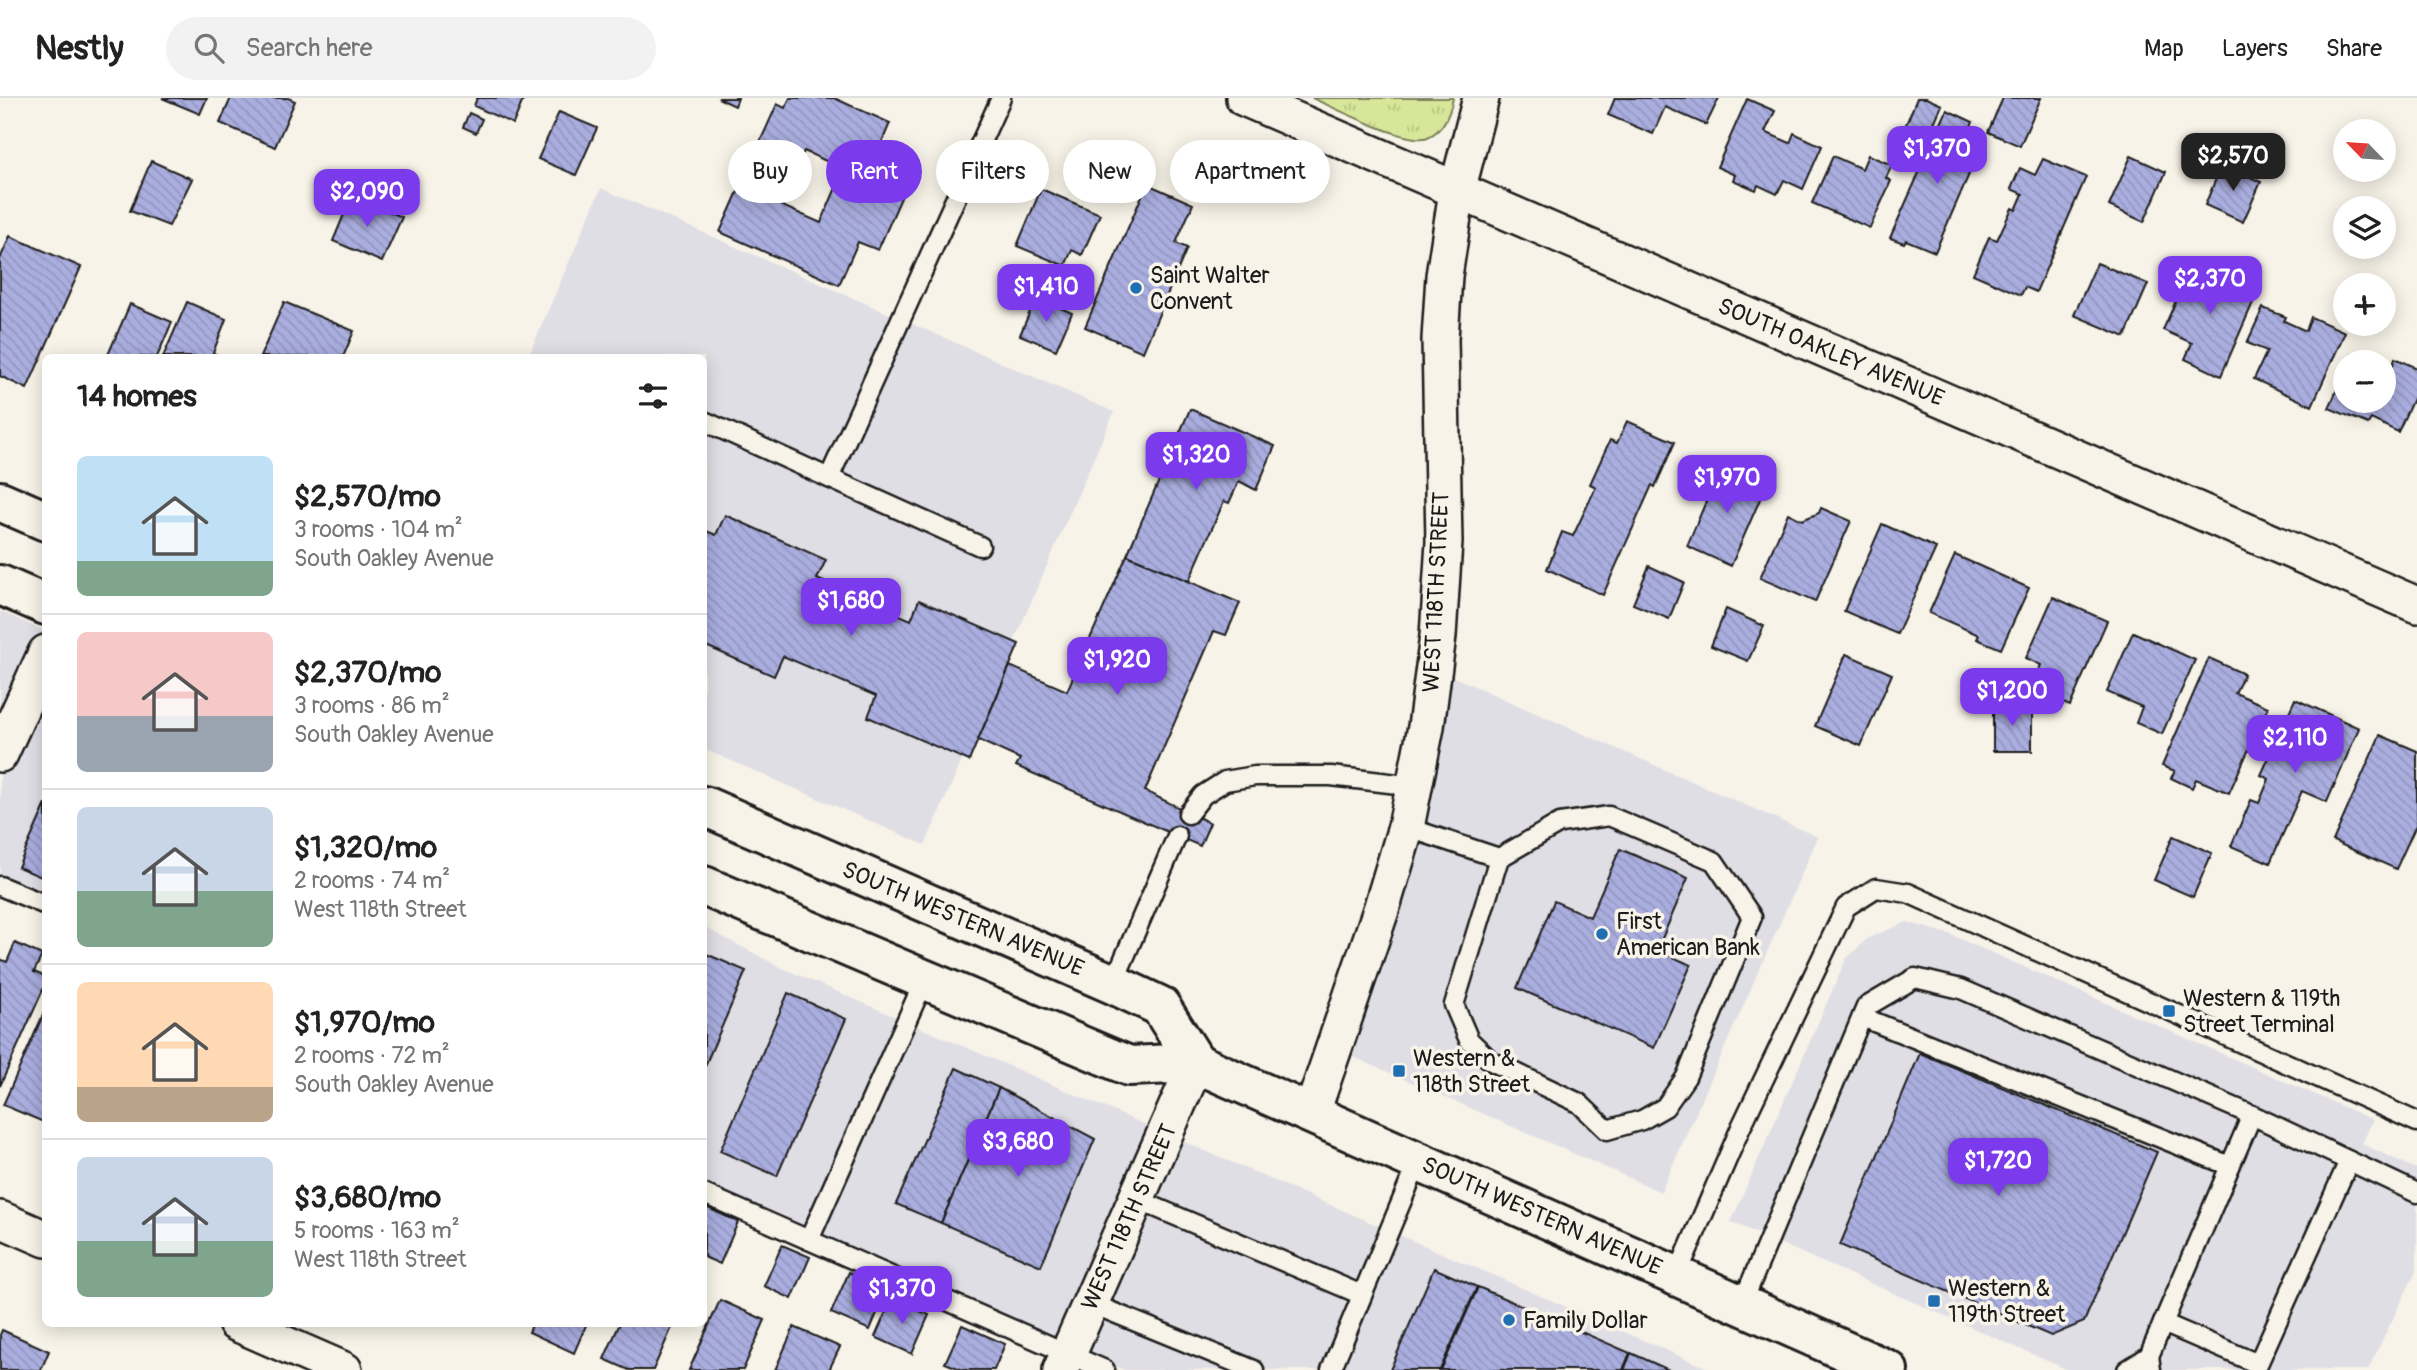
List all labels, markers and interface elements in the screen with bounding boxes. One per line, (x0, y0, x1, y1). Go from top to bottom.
search box (166, 17, 656, 80)
text: Nestly (35, 28, 124, 69)
icon: search (190, 29, 228, 67)
text: Search here (246, 32, 373, 64)
text: Map (2144, 34, 2184, 63)
text: Layers (2222, 34, 2288, 63)
text: Share (2326, 34, 2382, 63)
north arrow (2333, 119, 2396, 182)
map controls (2333, 119, 2396, 413)
pin: $1,370 (1880, 126, 1994, 186)
text: $1,370 (1903, 134, 1971, 163)
pin: $2,570 (2176, 134, 2290, 193)
chip: Buy (728, 140, 812, 203)
chip: Rent (826, 140, 922, 203)
chip: Filters (936, 140, 1049, 203)
chip: New (1063, 140, 1156, 203)
chip: Apartment (1170, 140, 1330, 203)
text: $2,570 (2197, 141, 2269, 170)
pin: $2,090 (310, 170, 424, 229)
text: $2,090 (330, 177, 404, 206)
button: layers (2333, 196, 2396, 259)
pin: $2,370 (2153, 256, 2267, 316)
place label: Saint Walter Convent (1150, 261, 1270, 316)
pin: $1,410 (989, 264, 1103, 324)
text: $2,370 (2174, 264, 2246, 293)
text: $1,410 (1013, 272, 1079, 301)
button: + (2333, 273, 2396, 336)
marker: Saint Walter Convent (1128, 280, 1144, 296)
street label: SOUTH OAKLEY AVENUE (1713, 291, 1949, 413)
button: − (2333, 350, 2396, 413)
icon: filters (634, 377, 672, 415)
text: 14 homes (77, 378, 197, 415)
pin: $1,320 (1139, 432, 1253, 492)
text: $1,320 (1162, 440, 1230, 469)
pin: $1,970 (1670, 456, 1784, 515)
text: $1,970 (1693, 463, 1761, 492)
text: $2,570/mo (294, 478, 441, 515)
icon: home (133, 484, 217, 568)
street label: WEST 118TH STREET (1416, 491, 1456, 693)
text: 3 rooms · 104 m² (294, 515, 463, 544)
text: South Oakley Avenue (294, 544, 494, 573)
pin: $1,680 (794, 578, 908, 638)
text: $1,680 (817, 586, 885, 615)
pin: $1,920 (1060, 638, 1174, 697)
text: $1,920 (1083, 645, 1151, 674)
text: $2,370/mo (294, 654, 441, 691)
icon: home (133, 660, 217, 744)
pin: $1,200 (1955, 668, 2069, 728)
text: $1,200 (1976, 676, 2048, 705)
text: 3 rooms · 86 m² (294, 691, 450, 720)
pin: $2,110 (2238, 716, 2352, 775)
text: South Oakley Avenue (294, 720, 494, 749)
text: $2,110 (2263, 723, 2327, 752)
text: $1,320/mo (294, 829, 437, 866)
icon: home (133, 835, 217, 919)
street label: SOUTH WESTERN AVENUE (838, 855, 1088, 983)
text: 2 rooms · 74 m² (294, 866, 450, 895)
text: West 118th Street (294, 895, 467, 924)
place label: First American Bank (1616, 907, 1760, 962)
marker: First American Bank (1594, 926, 1610, 942)
place label: Western & 119th Street Terminal (2183, 984, 2340, 1039)
marker: Western & 119th Street Terminal (2161, 1003, 2177, 1019)
text: $1,970/mo (294, 1004, 435, 1041)
icon: home (133, 1010, 217, 1094)
text: 2 rooms · 72 m² (294, 1041, 450, 1070)
place label: Western & 118th Street (1413, 1044, 1531, 1099)
marker: Western & 118th Street (1391, 1063, 1407, 1079)
text: South Oakley Avenue (294, 1070, 494, 1099)
pin: $3,680 (961, 1119, 1075, 1179)
street label: WEST 118TH STREET (1075, 1119, 1183, 1315)
text: $3,680 (982, 1127, 1054, 1156)
pin: $1,720 (1941, 1138, 2055, 1198)
text: $1,720 (1964, 1146, 2032, 1175)
street label: SOUTH WESTERN AVENUE (1417, 1150, 1667, 1282)
text: $3,680/mo (294, 1179, 441, 1216)
icon: home (133, 1185, 217, 1269)
text: 5 rooms · 163 m² (294, 1216, 460, 1245)
text: West 118th Street (294, 1245, 467, 1274)
pin: $1,370 (845, 1266, 959, 1326)
text: $1,370 (868, 1274, 936, 1303)
place label: Western & 119th Street (1948, 1274, 2066, 1329)
marker: Western & 119th Street (1926, 1293, 1942, 1309)
place label: Family Dollar (1523, 1306, 1648, 1335)
marker: Family Dollar (1501, 1312, 1517, 1328)

